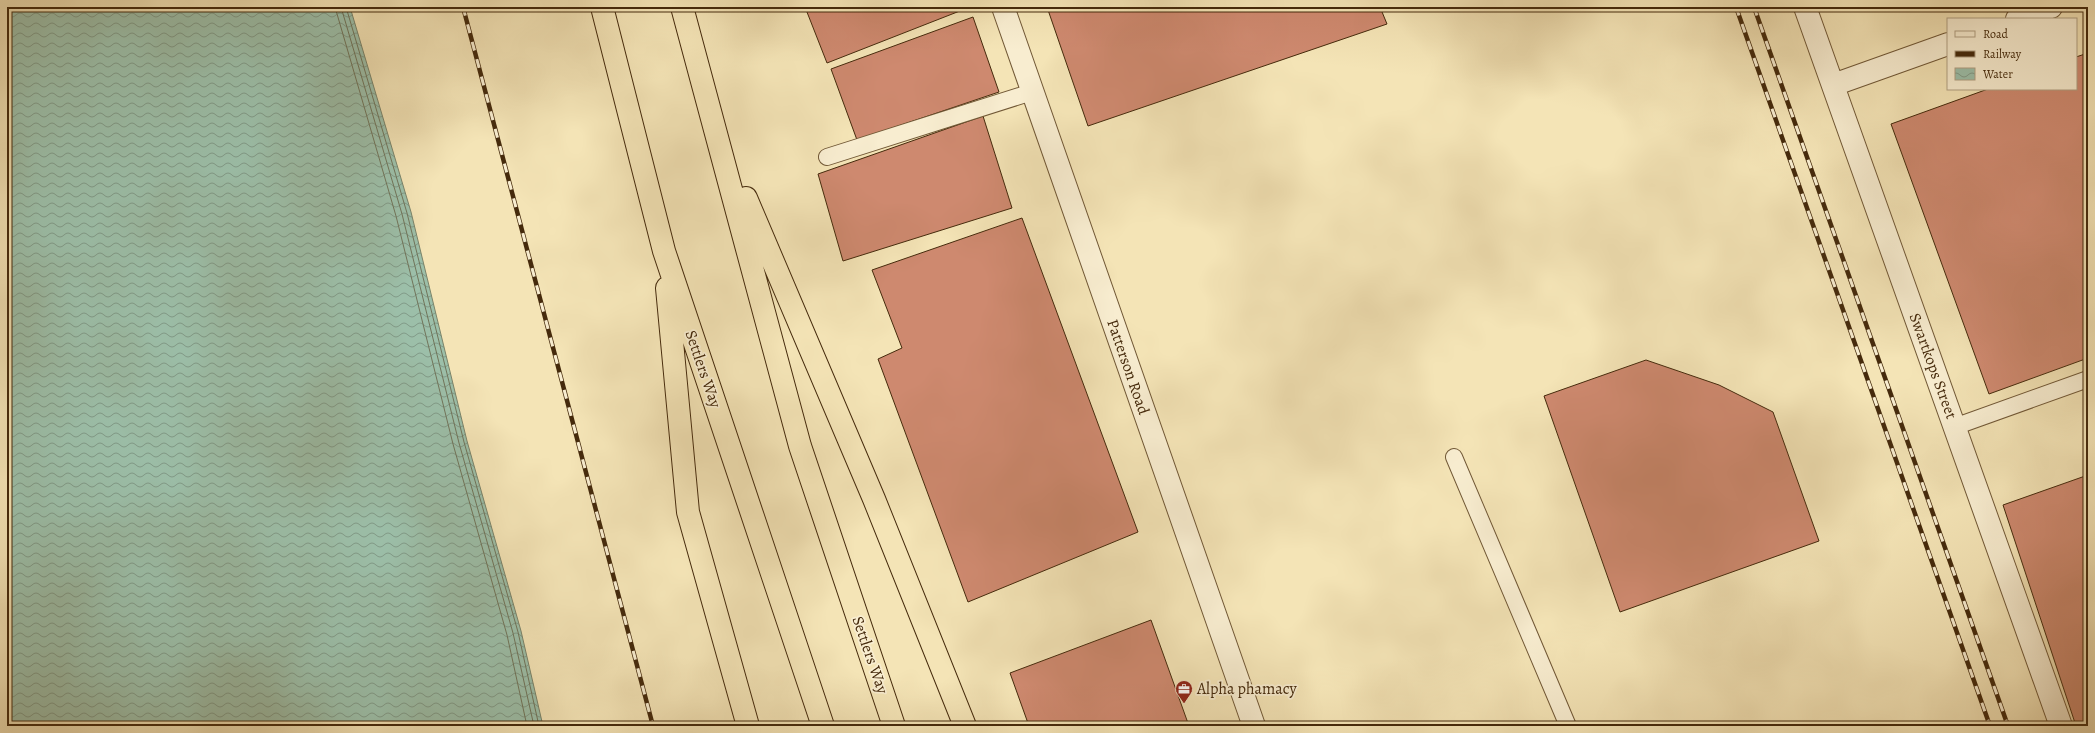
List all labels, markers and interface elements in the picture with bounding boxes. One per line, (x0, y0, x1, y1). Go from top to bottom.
legend (1947, 18, 2077, 90)
text: Road (1983, 26, 2009, 42)
text: Railway (1983, 46, 2022, 62)
text: Water (1982, 66, 2013, 82)
street label: Swartkops Street (1904, 310, 1962, 422)
street label: Patterson Road (1101, 316, 1155, 418)
street label: Settlers Way (679, 327, 727, 412)
street label: Settlers Way (846, 613, 894, 698)
place label: Alpha phamacy (1196, 678, 1298, 700)
office icon: Alpha phamacy (1174, 679, 1194, 704)

